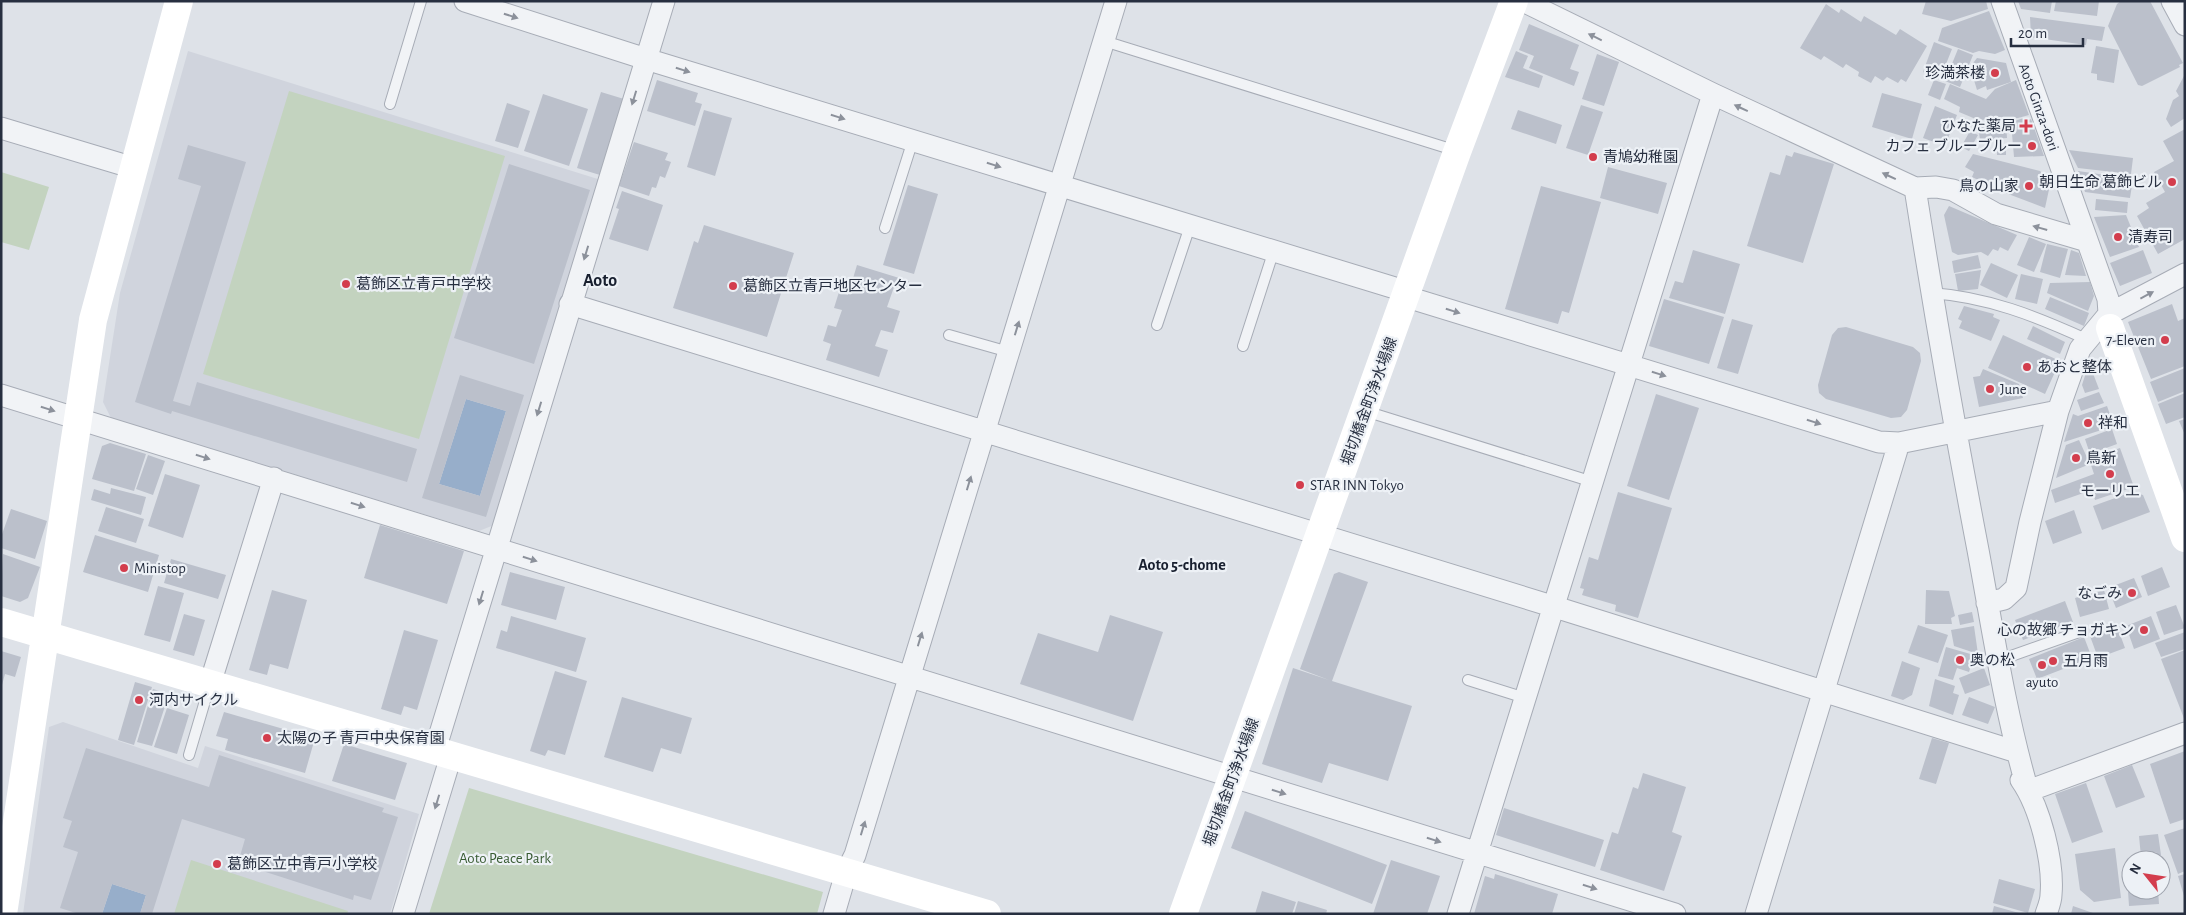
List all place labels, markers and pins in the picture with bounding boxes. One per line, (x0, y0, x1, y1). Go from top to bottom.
place label: 珍満茶楼 (1925, 65, 1985, 81)
marker: 珍満茶楼 (1989, 67, 2001, 79)
place label: ひなた薬局 (1941, 118, 2016, 134)
marker: ひなた薬局 (2020, 120, 2032, 132)
place label: カフェ ブルーブルー (1885, 138, 2022, 154)
marker: カフェ ブルーブルー (2026, 140, 2038, 152)
place label: 青鳩幼稚園 (1603, 149, 1678, 165)
marker: 青鳩幼稚園 (1587, 151, 1599, 163)
place label: 朝日生命 葛飾ビル (2040, 173, 2162, 190)
marker: 朝日生命 葛飾ビル (2166, 176, 2178, 188)
place label: 鳥の山家 (1959, 178, 2019, 194)
marker: 鳥の山家 (2023, 180, 2035, 192)
place label: 清寿司 (2128, 229, 2173, 245)
marker: 清寿司 (2112, 231, 2124, 243)
place label: 葛飾区立青戸中学校 (356, 275, 491, 292)
place label: 葛飾区立青戸地区センター (743, 277, 923, 294)
marker: 葛飾区立青戸中学校 (340, 278, 352, 290)
marker: 葛飾区立青戸地区センター (727, 280, 739, 292)
place label: 7-Eleven (2106, 333, 2155, 348)
marker: 7-Eleven (2159, 334, 2171, 346)
place label: あおと整体 (2037, 359, 2112, 375)
marker: あおと整体 (2021, 361, 2033, 373)
place label: June (2000, 382, 2027, 397)
marker: June (1984, 383, 1996, 395)
place label: 祥和 (2098, 415, 2128, 431)
marker: 祥和 (2082, 417, 2094, 429)
place label: 鳥新 (2086, 450, 2116, 466)
marker: 鳥新 (2070, 452, 2082, 464)
marker: モーリエ (2104, 468, 2116, 480)
place label: STAR INN Tokyo (1310, 478, 1404, 493)
marker: STAR INN Tokyo (1294, 479, 1306, 491)
place label: モーリエ (2080, 484, 2140, 499)
place label: Ministop (134, 561, 186, 576)
marker: Ministop (118, 562, 130, 574)
place label: なごみ (2077, 585, 2122, 601)
marker: なごみ (2126, 587, 2138, 599)
place label: 心の故郷 チョガキン (1997, 622, 2134, 638)
marker: 心の故郷 チョガキン (2138, 624, 2150, 636)
place label: 奥の松 (1970, 652, 2015, 668)
marker: 奥の松 (1954, 654, 1966, 666)
place label: 五月雨 (2063, 654, 2108, 669)
marker: 五月雨 (2047, 655, 2059, 667)
marker: ayuto (2036, 659, 2048, 671)
place label: ayuto (2026, 675, 2058, 690)
place label: 河内サイクル (149, 692, 238, 708)
marker: 河内サイクル (133, 694, 145, 706)
place label: 太陽の子 青戸中央保育園 (277, 730, 444, 746)
marker: 太陽の子 青戸中央保育園 (261, 732, 273, 744)
place label: 葛飾区立中青戸小学校 (227, 855, 377, 872)
marker: 葛飾区立中青戸小学校 (211, 858, 223, 870)

